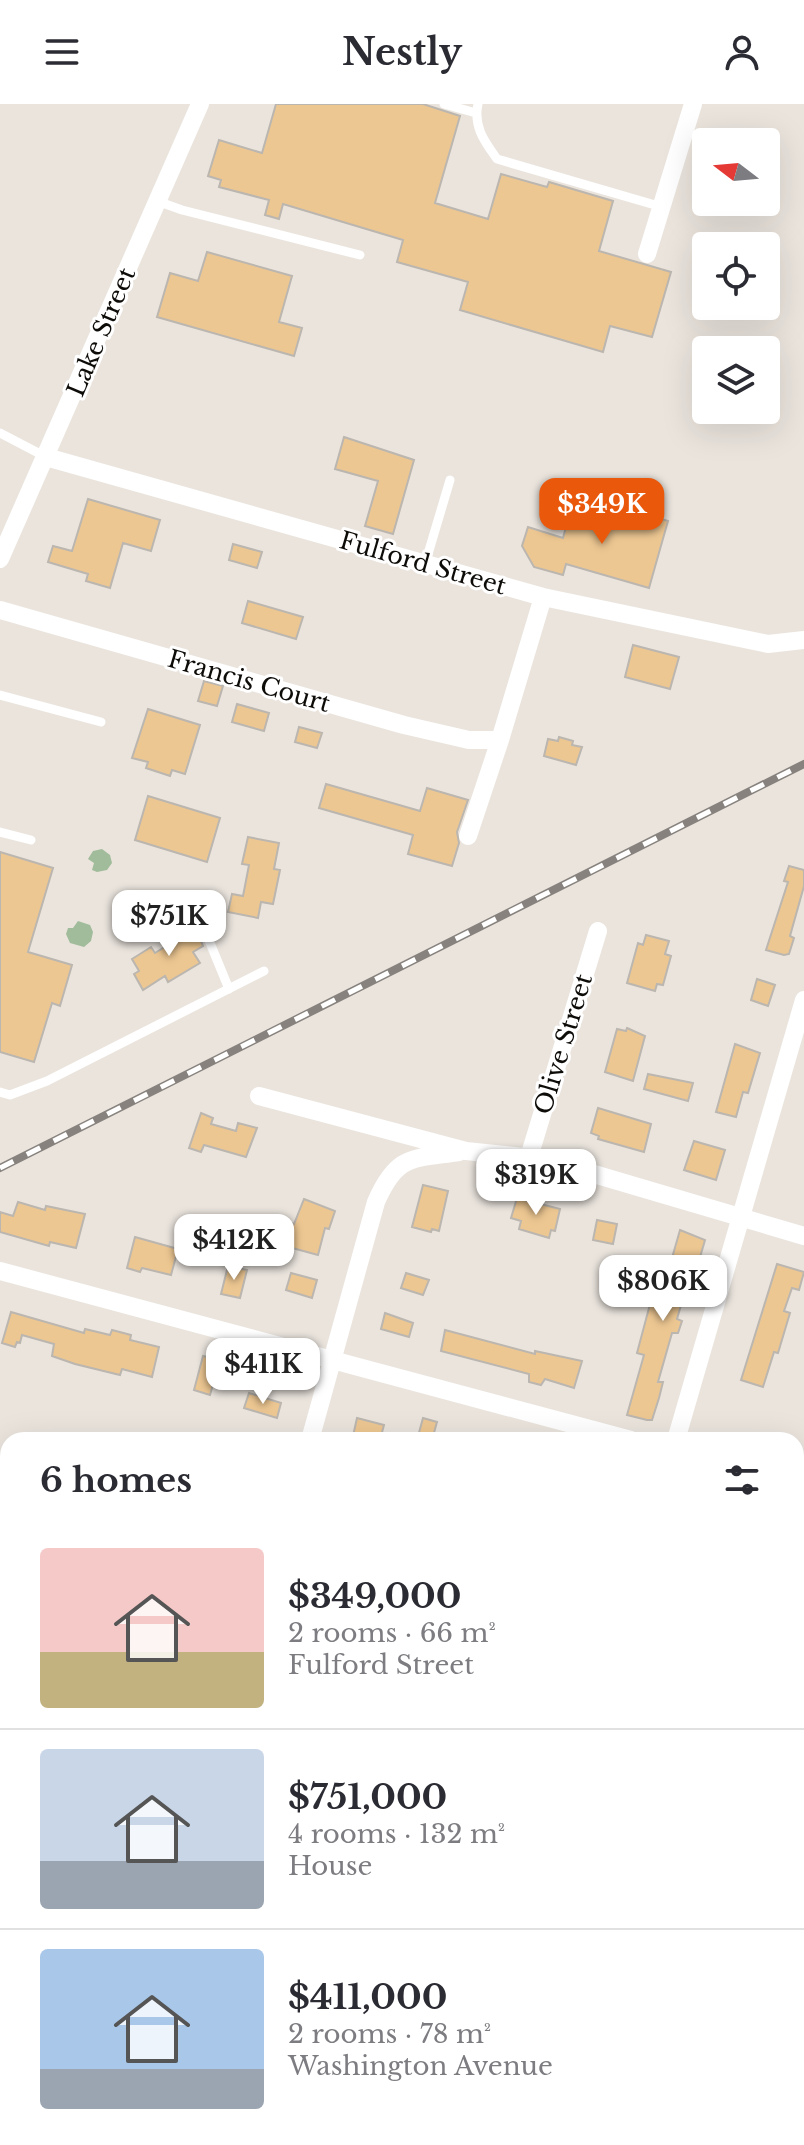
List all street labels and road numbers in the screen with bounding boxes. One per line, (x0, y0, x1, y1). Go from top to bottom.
street label: Lake Street (61, 263, 141, 401)
street label: Fulford Street (336, 525, 510, 601)
street label: Francis Court (164, 644, 334, 718)
street label: Olive Street (528, 970, 598, 1118)

